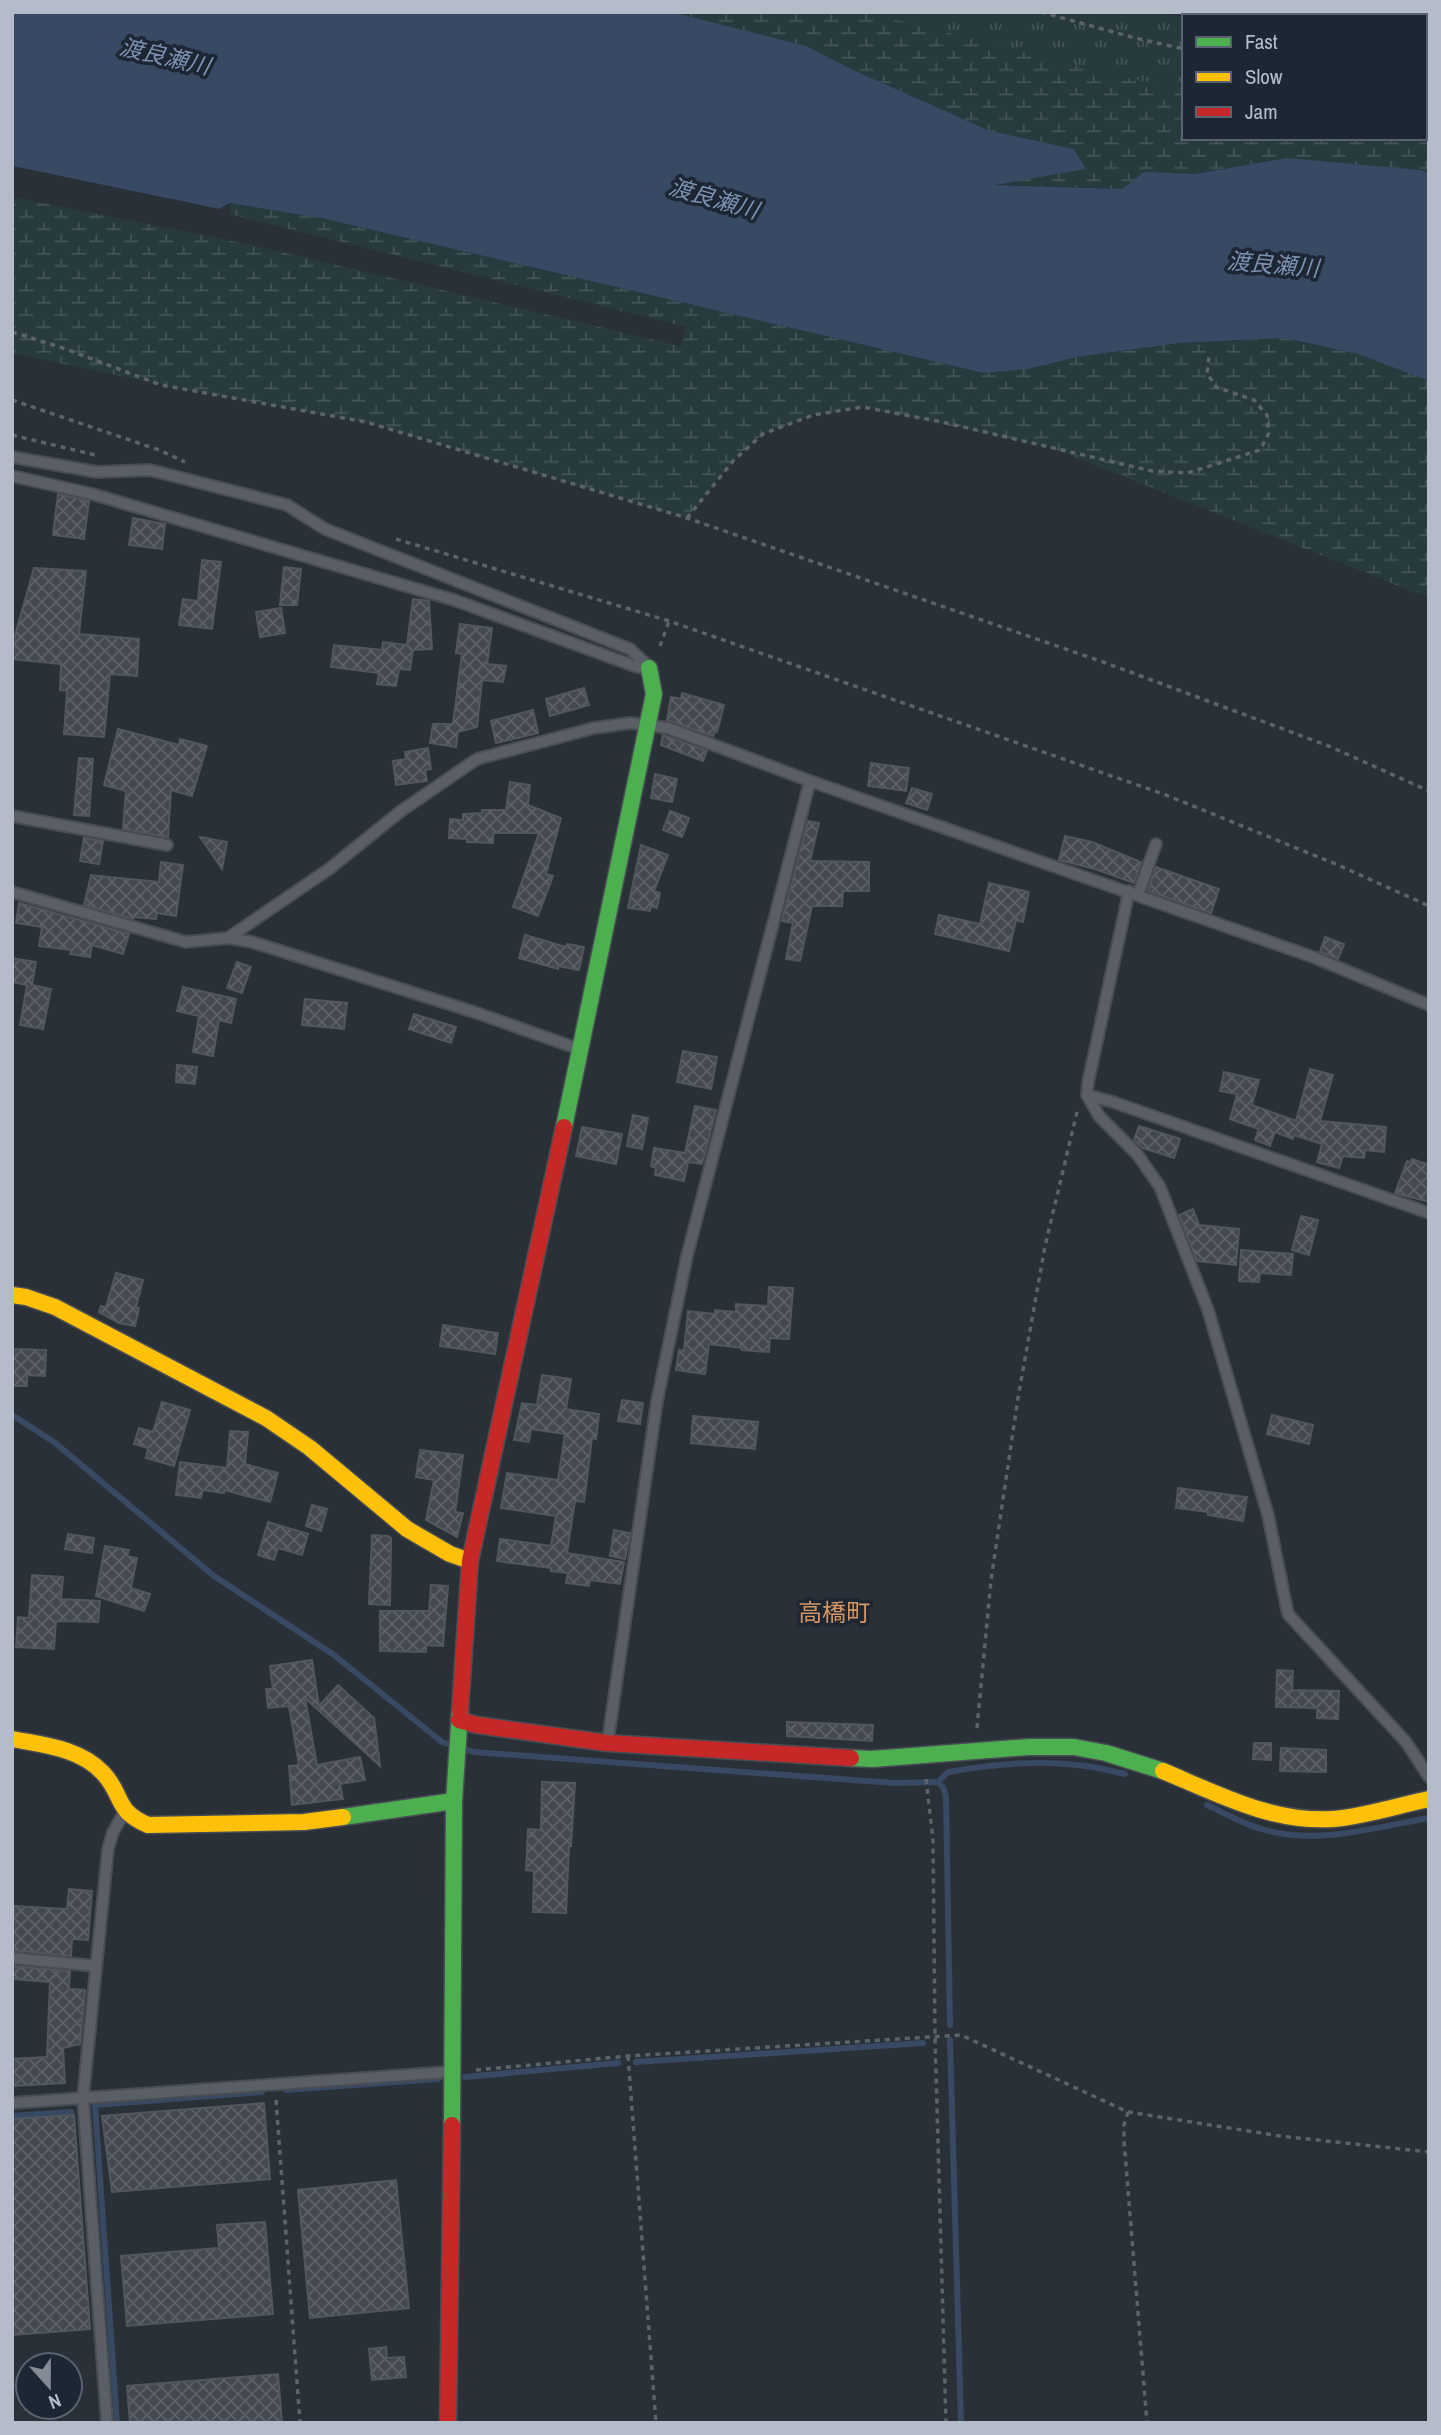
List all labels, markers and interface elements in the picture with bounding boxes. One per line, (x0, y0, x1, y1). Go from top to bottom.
legend (1182, 14, 1427, 140)
text: Fast (1245, 27, 1278, 56)
water label: 渡良瀬川 (117, 31, 216, 82)
text: Slow (1245, 62, 1283, 91)
text: Jam (1245, 97, 1278, 126)
water label: 渡良瀬川 (666, 170, 765, 226)
water label: 渡良瀬川 (1226, 245, 1323, 284)
district label: 高橋町 (798, 1596, 870, 1628)
north arrow (14, 2351, 84, 2421)
text: N (45, 2388, 65, 2416)

